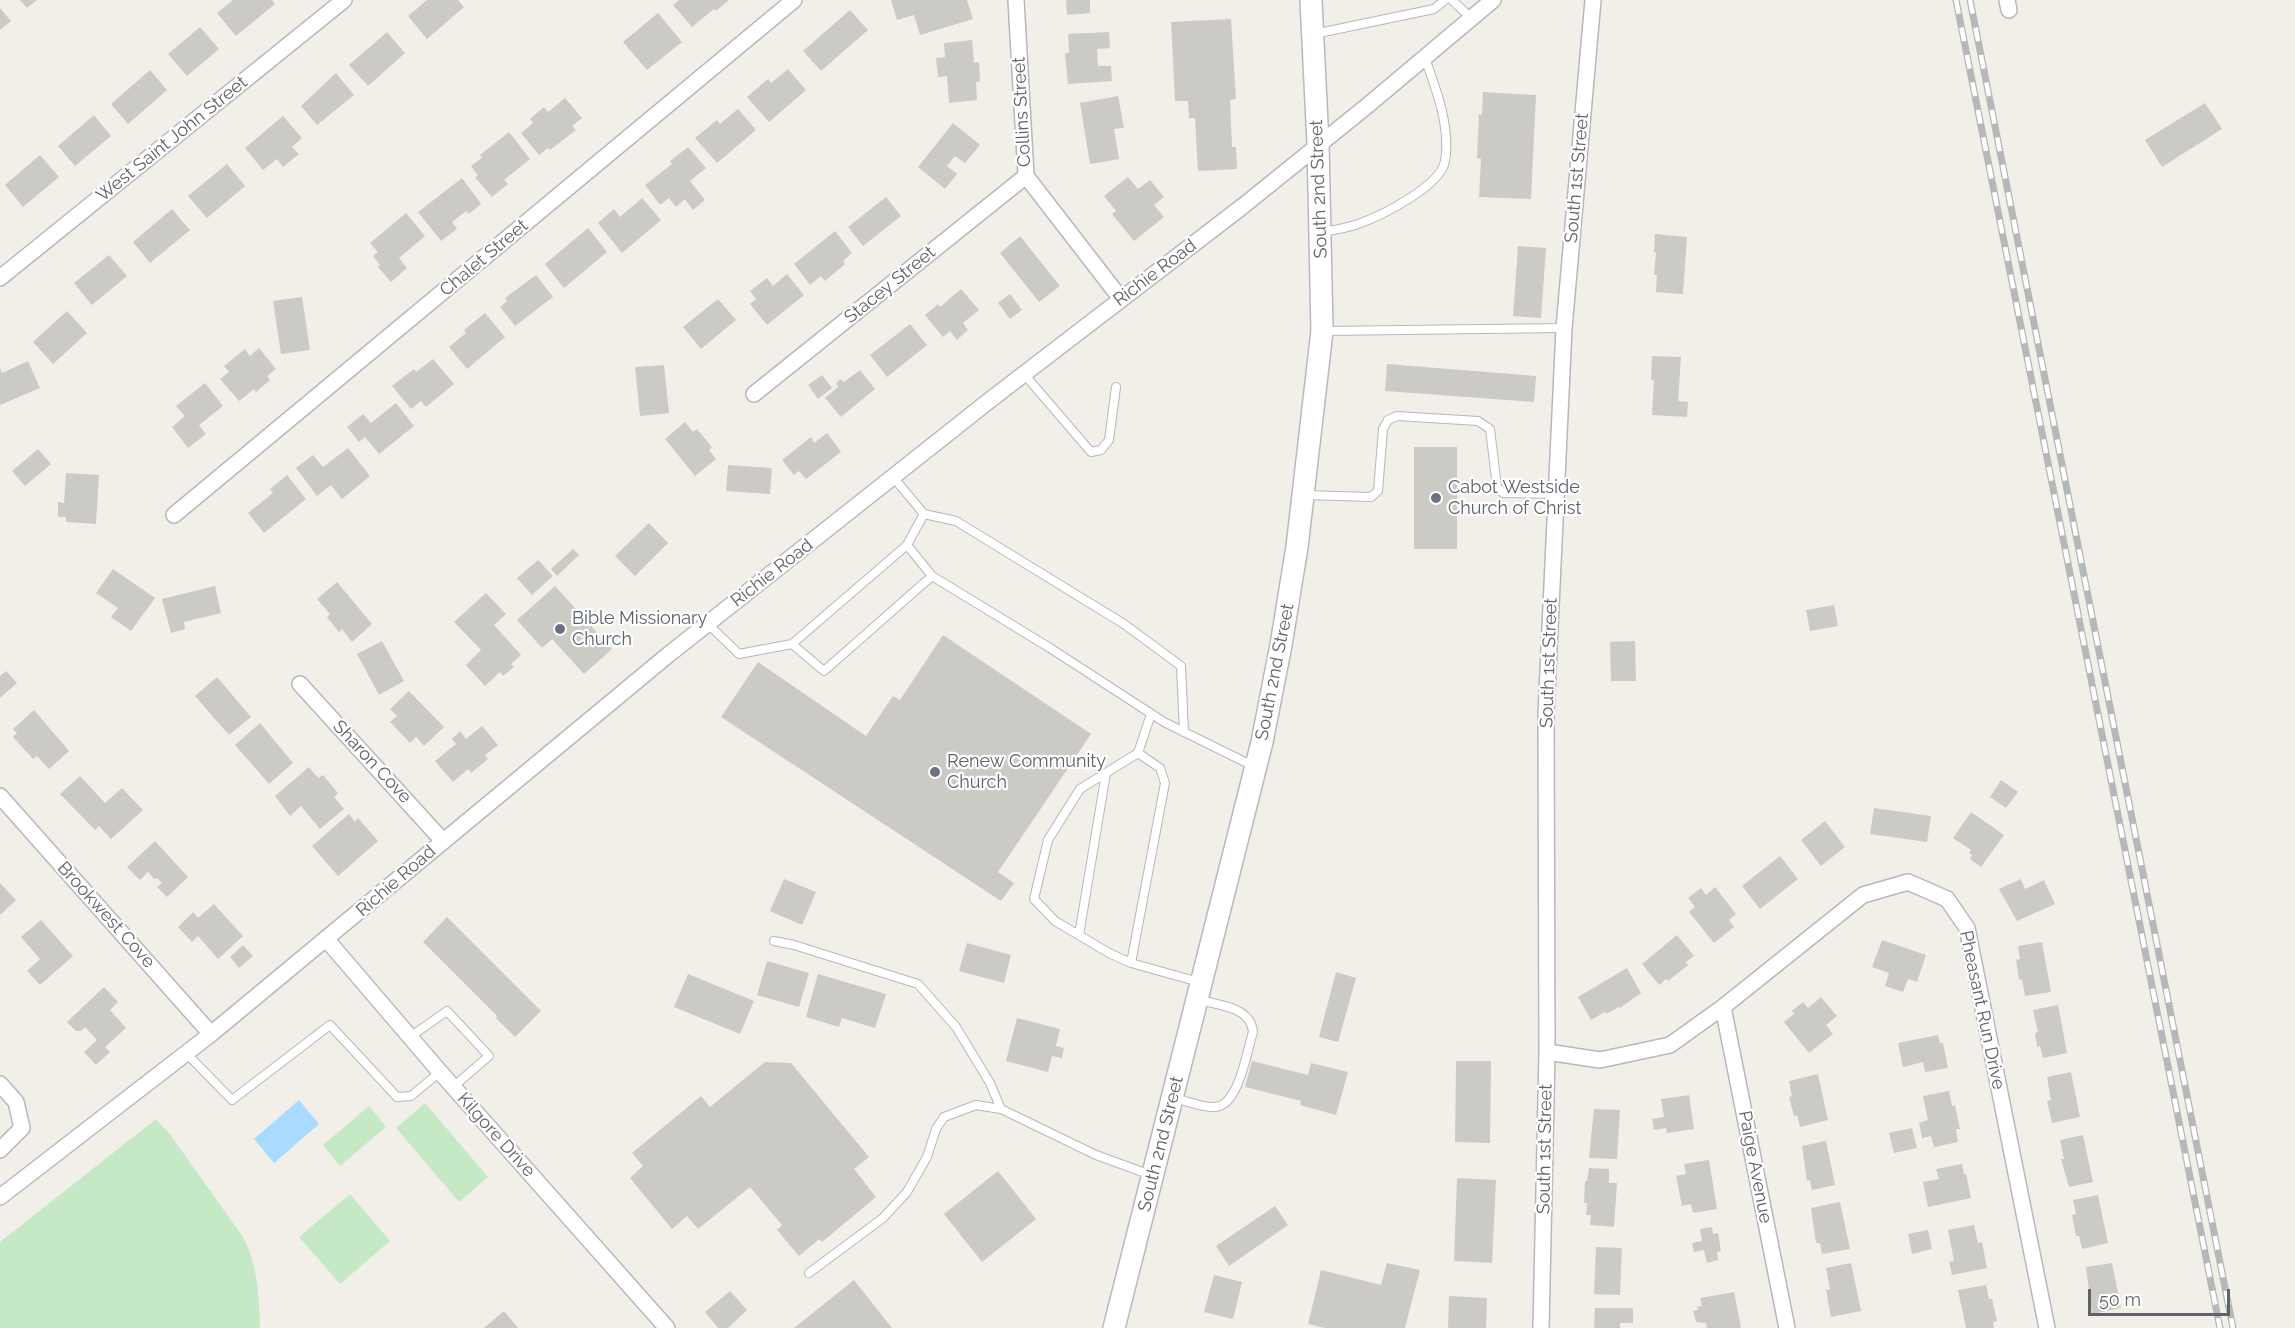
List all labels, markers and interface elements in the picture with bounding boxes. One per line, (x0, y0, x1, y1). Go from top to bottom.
street label: Collins Street (1008, 56, 1036, 168)
street label: West Saint John Street (92, 71, 252, 207)
street label: South 1st Street (1561, 112, 1593, 244)
street label: South 2nd Street (1306, 119, 1332, 259)
street label: Chalet Street (435, 215, 533, 301)
street label: Richie Road (1109, 235, 1201, 311)
street label: Stacey Street (840, 242, 940, 328)
place label: Cabot Westside Church of Christ (1448, 477, 1581, 520)
marker: Cabot Westside Church of Christ (1429, 491, 1443, 505)
street label: Richie Road (727, 534, 817, 612)
street label: South 1st Street (1536, 597, 1562, 729)
street label: South 2nd Street (1251, 602, 1299, 742)
place label: Bible Missionary Church (572, 608, 707, 650)
marker: Bible Missionary Church (553, 622, 567, 636)
street label: Sharon Cove (328, 716, 416, 808)
place label: Renew Community Church (947, 751, 1106, 794)
marker: Renew Community Church (928, 765, 942, 779)
street label: Richie Road (352, 841, 440, 921)
street label: Brookwest Cove (53, 857, 159, 973)
street label: Pheasant Run Drive (1955, 929, 2009, 1091)
street label: South 2nd Street (1134, 1074, 1188, 1214)
street label: South 1st Street (1533, 1084, 1557, 1214)
street label: Kilgore Drive (452, 1088, 540, 1182)
street label: Paige Avenue (1733, 1109, 1777, 1225)
scale bar (2091, 1277, 2234, 1315)
text: 50 m (2099, 1289, 2141, 1310)

